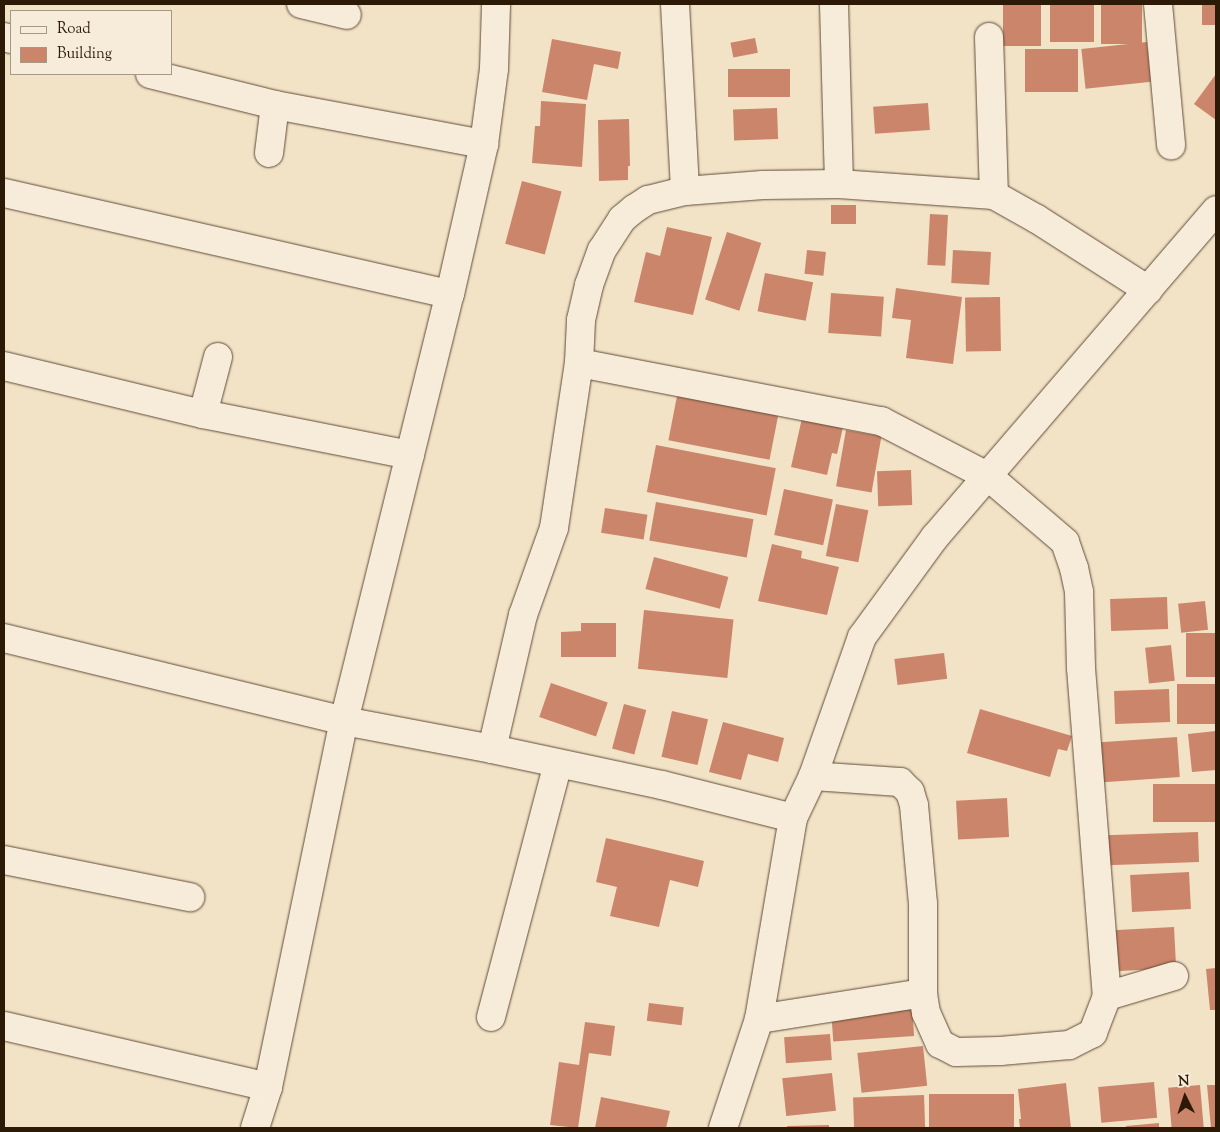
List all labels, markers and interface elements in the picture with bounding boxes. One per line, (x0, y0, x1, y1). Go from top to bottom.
legend (10, 10, 172, 75)
text: Road (57, 19, 91, 40)
text: Building (57, 44, 112, 65)
north arrow (1160, 1072, 1210, 1122)
text: N (1178, 1072, 1190, 1092)

